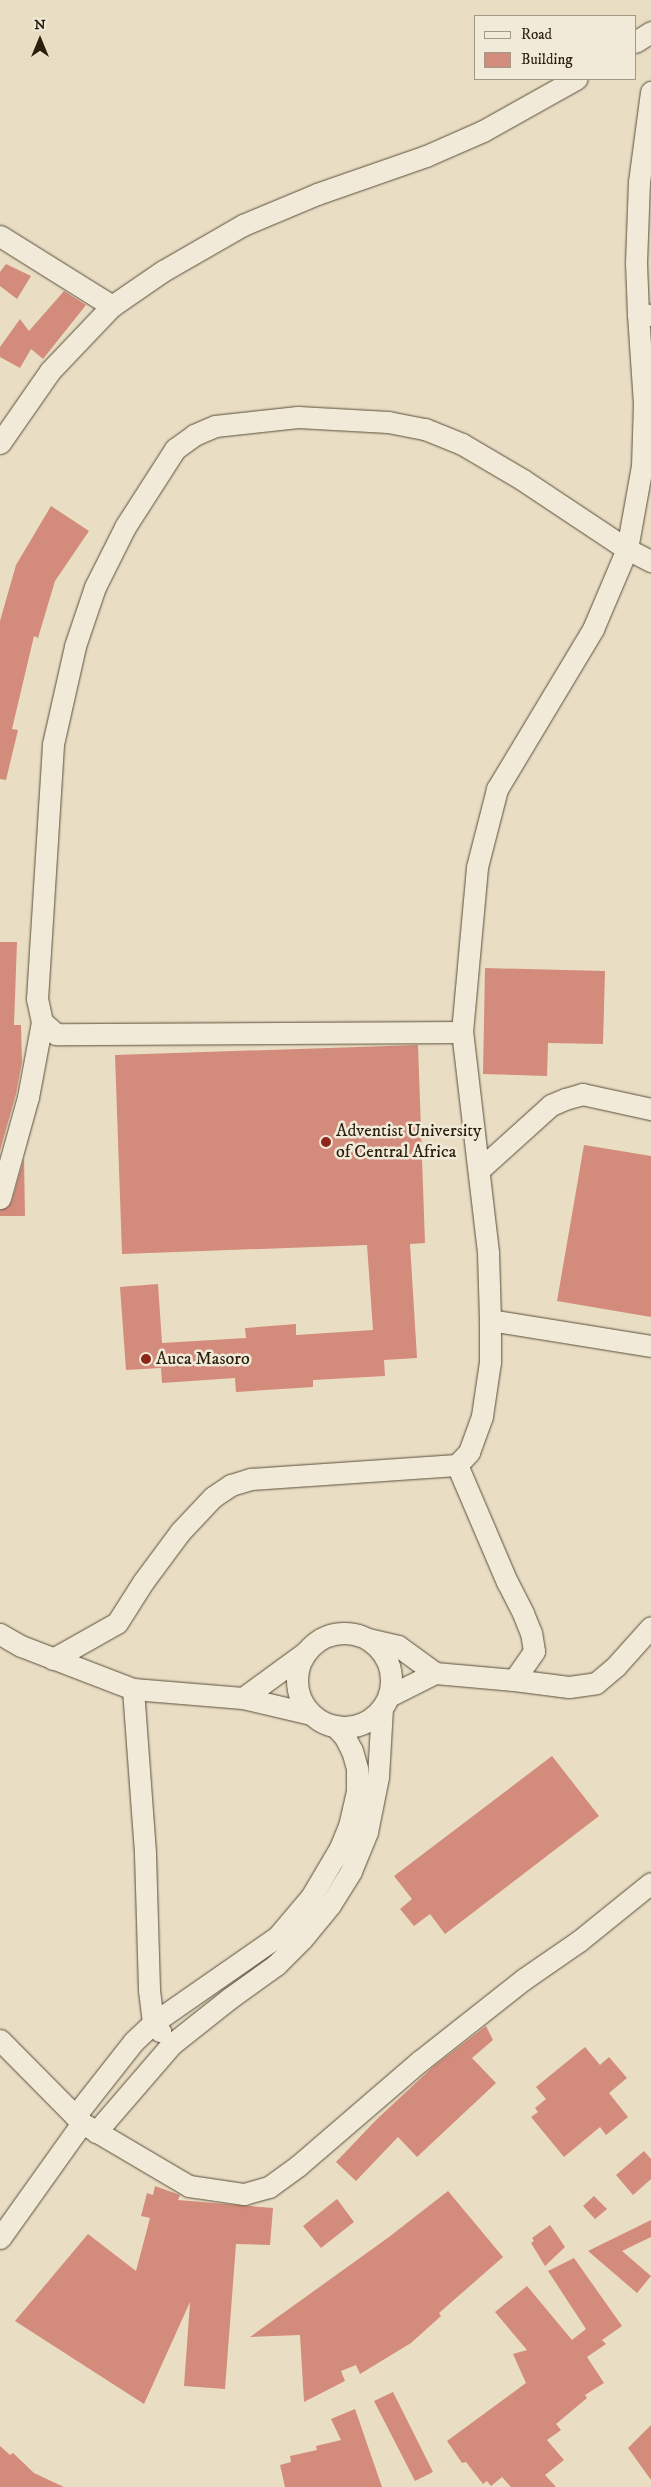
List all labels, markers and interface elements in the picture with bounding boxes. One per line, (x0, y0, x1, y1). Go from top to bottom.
north arrow (15, 15, 65, 65)
legend (473, 15, 636, 80)
text: N (34, 16, 46, 34)
text: Road (521, 25, 552, 44)
text: Building (521, 50, 573, 69)
place label: Adventist University of Central Africa (336, 1121, 482, 1164)
marker: Adventist University of Central Africa (320, 1136, 332, 1148)
place label: Auca Masoro (156, 1348, 250, 1370)
marker: Auca Masoro (140, 1353, 152, 1365)

